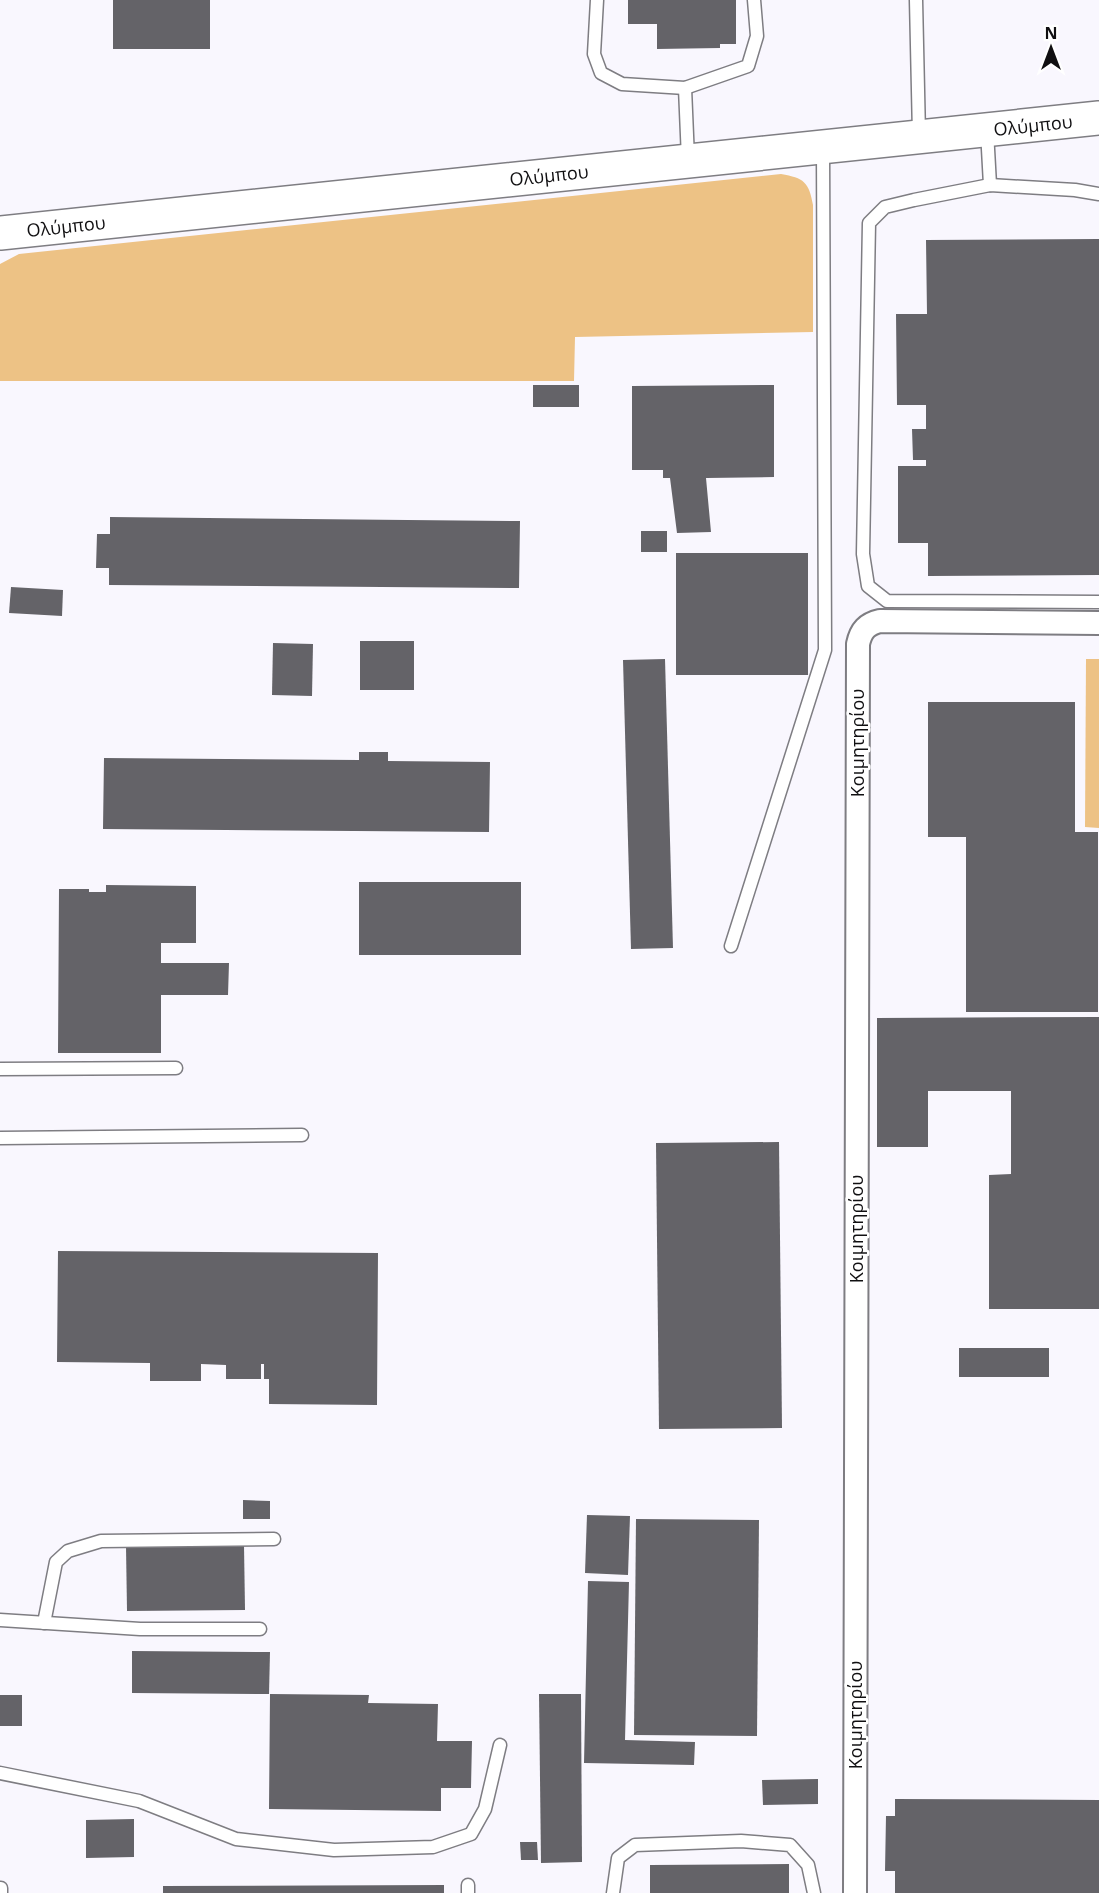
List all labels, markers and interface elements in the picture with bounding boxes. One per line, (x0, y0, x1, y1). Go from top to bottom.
north arrow (1021, 18, 1081, 78)
text: N (1044, 22, 1058, 44)
street label: Ολύμπου (992, 109, 1074, 141)
street label: Ολύμπου (508, 159, 590, 191)
street label: Ολύμπου (25, 210, 107, 242)
street label: Κοιμητηρίου (845, 689, 869, 797)
street label: Κοιμητηρίου (844, 1175, 868, 1283)
street label: Κοιμητηρίου (843, 1661, 867, 1769)

